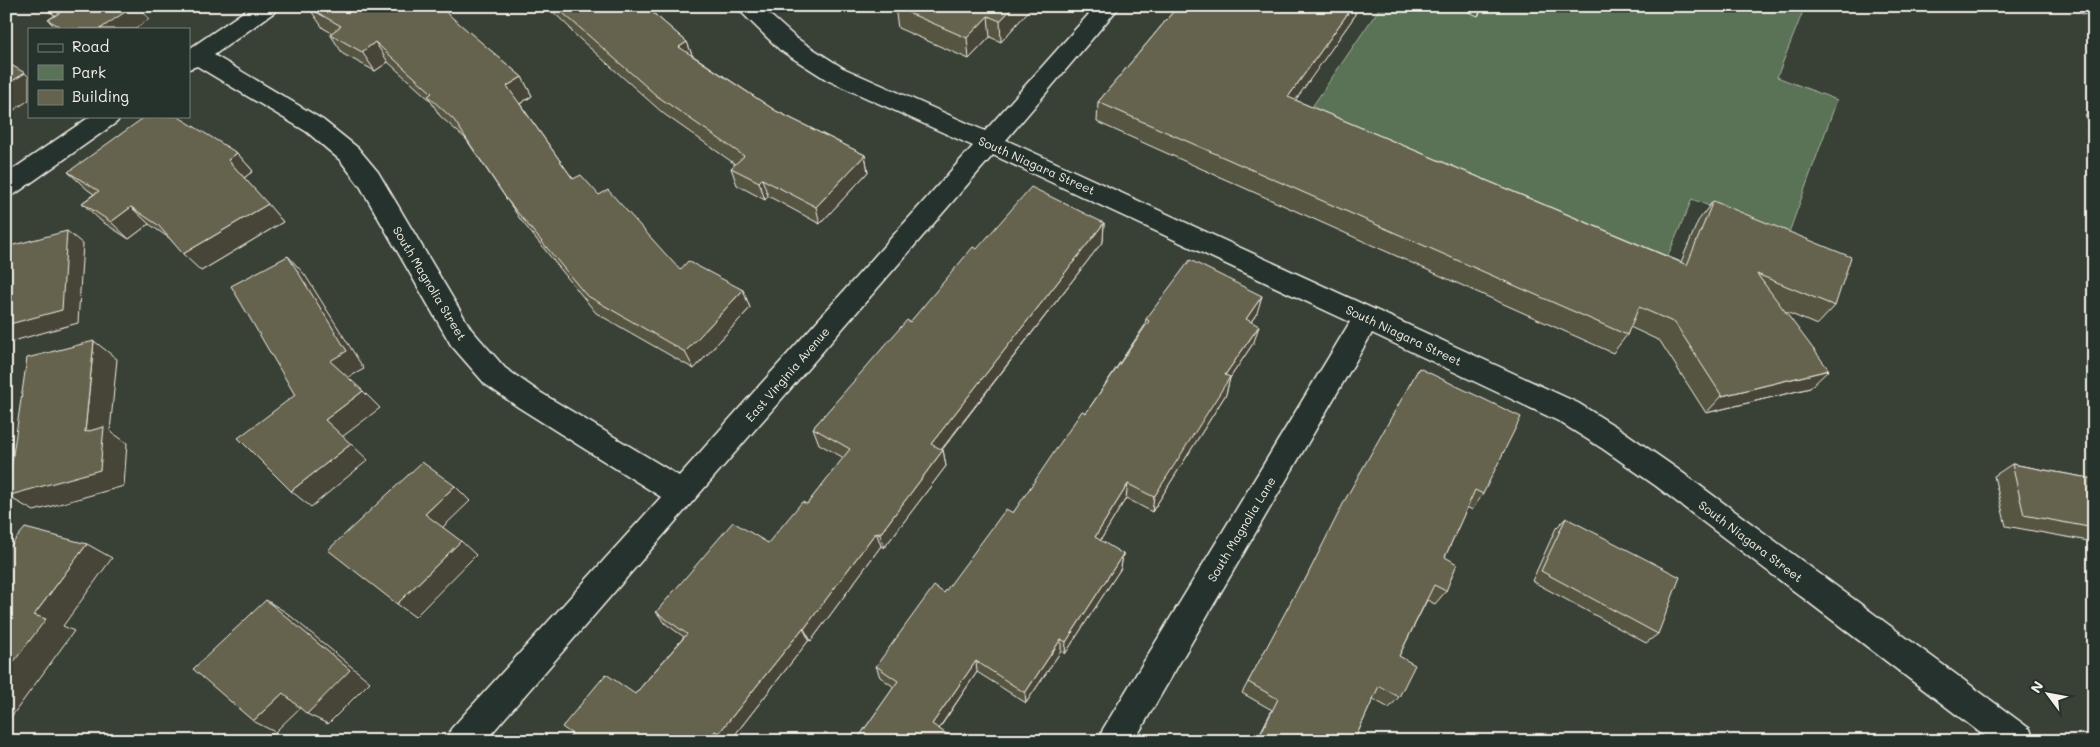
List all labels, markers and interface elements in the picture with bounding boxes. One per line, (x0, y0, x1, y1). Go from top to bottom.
legend (28, 28, 190, 118)
text: Road (72, 36, 109, 56)
text: Park (72, 62, 106, 82)
text: Building (72, 86, 129, 106)
street label: South Niagara Street (976, 132, 1098, 198)
street label: South Magnolia Street (390, 223, 470, 343)
street label: South Niagara Street (1343, 301, 1465, 369)
street label: East Virginia Avenue (741, 323, 833, 425)
street label: South Magnolia Lane (1203, 473, 1279, 585)
street label: South Niagara Street (1696, 497, 1806, 585)
north arrow (2022, 670, 2072, 720)
text: N (2026, 677, 2047, 696)

